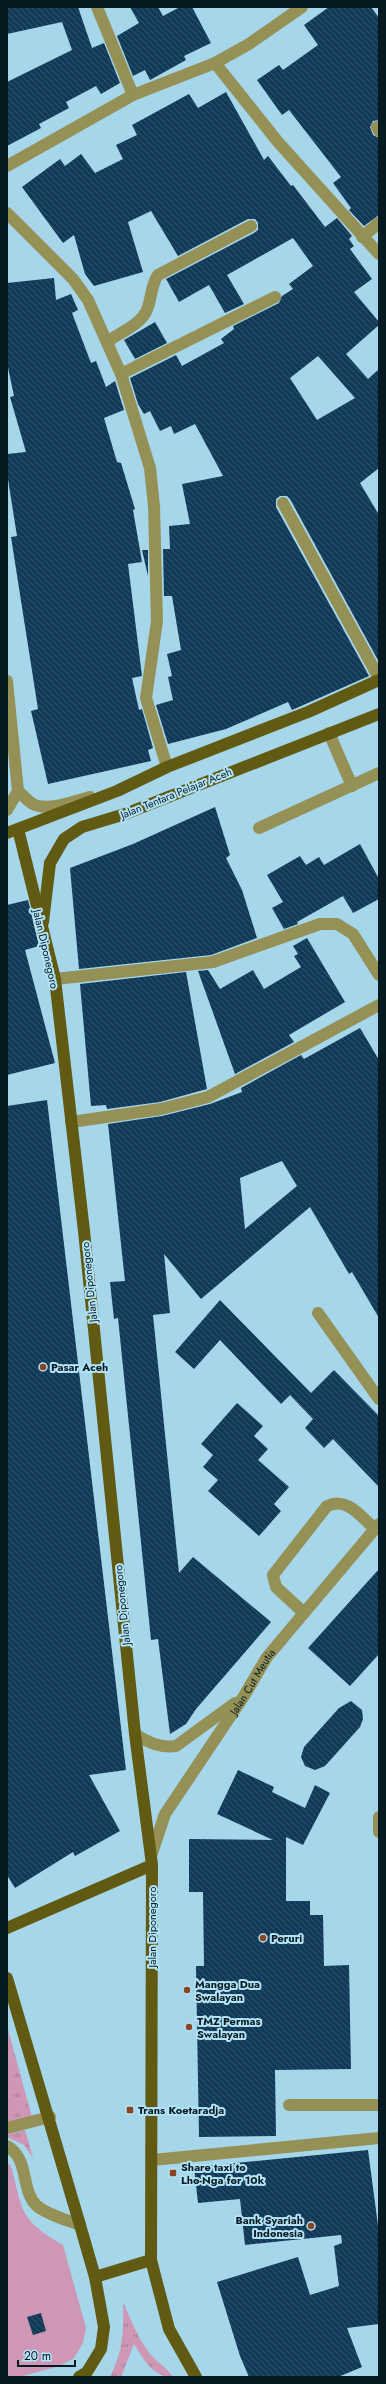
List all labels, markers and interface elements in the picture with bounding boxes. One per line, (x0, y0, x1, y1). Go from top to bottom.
street label: Jalan Tentara Pelajar Aceh (116, 763, 234, 823)
street label: Jalan Diponegoro (29, 906, 63, 990)
street label: Jalan Diponegoro (77, 1241, 101, 1325)
place label: Pasar Aceh (51, 1359, 108, 1375)
marker: Pasar Aceh (38, 1362, 48, 1372)
street label: Jalan Diponegoro (110, 1564, 134, 1648)
street label: Jalan Cut Meutia (225, 1645, 279, 1720)
street label: Jalan Diponegoro (144, 1887, 160, 1969)
place label: Peruri (271, 1930, 302, 1946)
marker: Peruri (258, 1933, 268, 1943)
place label: Mangga Dua Swalayan (195, 1976, 260, 2005)
marker: Mangga Dua Swalayan (182, 1985, 192, 1995)
place label: TMZ Permas Swalayan (197, 2013, 260, 2042)
marker: TMZ Permas Swalayan (184, 2022, 194, 2032)
place label: Trans Koetaradja (138, 2102, 224, 2118)
marker: Trans Koetaradja (125, 2105, 135, 2115)
place label: Share taxi to Lho-Nga for 10k (181, 2159, 265, 2188)
marker: Share taxi to Lho-Nga for 10k (168, 2168, 178, 2178)
place label: Bank Syariah Indonesia (236, 2212, 303, 2241)
marker: Bank Syariah Indonesia (306, 2221, 316, 2231)
scale bar (18, 2342, 75, 2368)
text: 20 m (24, 2347, 51, 2365)

